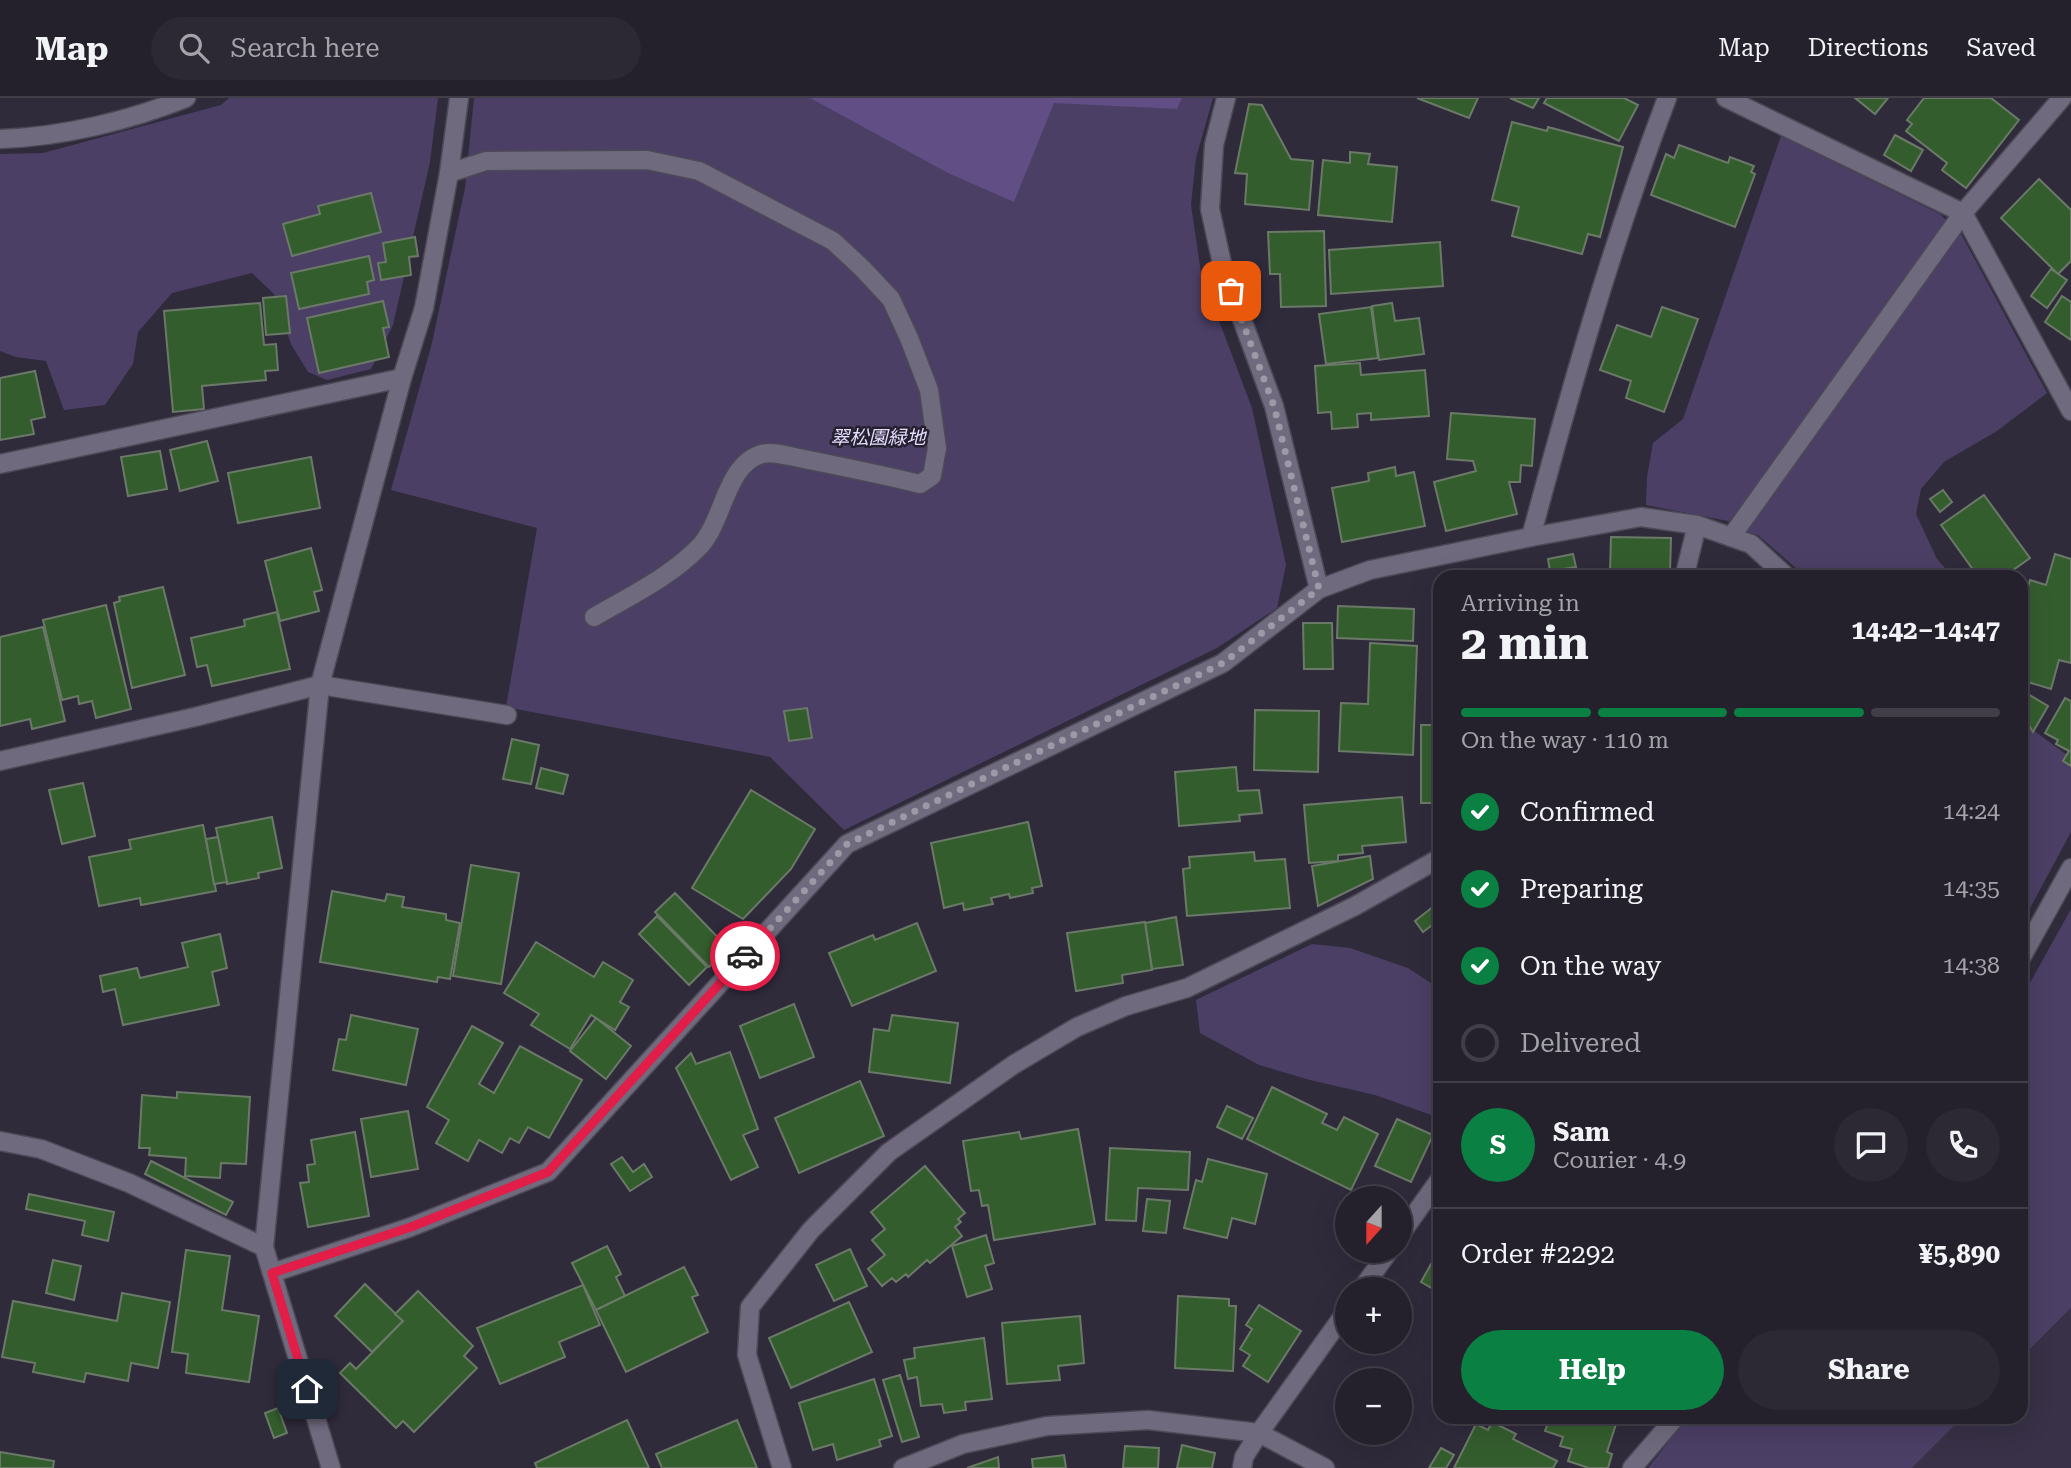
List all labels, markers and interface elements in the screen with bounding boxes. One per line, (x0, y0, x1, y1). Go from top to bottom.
search box (151, 17, 641, 80)
text: Map (35, 29, 109, 68)
icon: search (175, 29, 213, 67)
text: Search here (231, 33, 380, 63)
text: Map (1718, 34, 1770, 62)
text: Directions (1808, 34, 1928, 62)
text: Saved (1966, 34, 2036, 62)
pin (1201, 261, 1261, 321)
icon: bag (1212, 272, 1250, 310)
park label: 翠松園緑地 (830, 426, 927, 449)
text: Arriving in (1461, 590, 1580, 617)
text: 14:42–14:47 (1851, 615, 2000, 645)
text: 2 min (1461, 616, 1589, 670)
text: On the way · 110 m (1461, 727, 1669, 754)
icon: check (1461, 793, 1499, 831)
text: Confirmed (1520, 797, 1655, 827)
text: 14:24 (1943, 798, 2000, 825)
icon: check (1461, 870, 1499, 908)
text: Preparing (1520, 874, 1643, 904)
text: 14:35 (1943, 875, 2000, 902)
courier (710, 921, 780, 991)
icon: car (726, 937, 764, 975)
icon: check (1461, 947, 1499, 985)
text: On the way (1520, 951, 1661, 981)
text: 14:38 (1943, 952, 2000, 979)
text: Delivered (1520, 1028, 1641, 1058)
button: chat (1834, 1108, 1908, 1182)
button: phone (1926, 1108, 2000, 1182)
text: Sam (1553, 1117, 1610, 1147)
text: S (1490, 1130, 1506, 1160)
text: Courier · 4.9 (1553, 1147, 1686, 1174)
north arrow (1335, 1186, 1412, 1264)
map controls (1335, 1186, 1412, 1445)
text: Order #2292 (1461, 1239, 1615, 1269)
text: ¥5,890 (1919, 1239, 2000, 1269)
button: + (1335, 1277, 1412, 1354)
button: Help (1461, 1330, 1724, 1410)
button: Share (1738, 1330, 2000, 1410)
pin (277, 1359, 337, 1419)
button: − (1335, 1368, 1412, 1445)
icon: home (288, 1370, 326, 1408)

